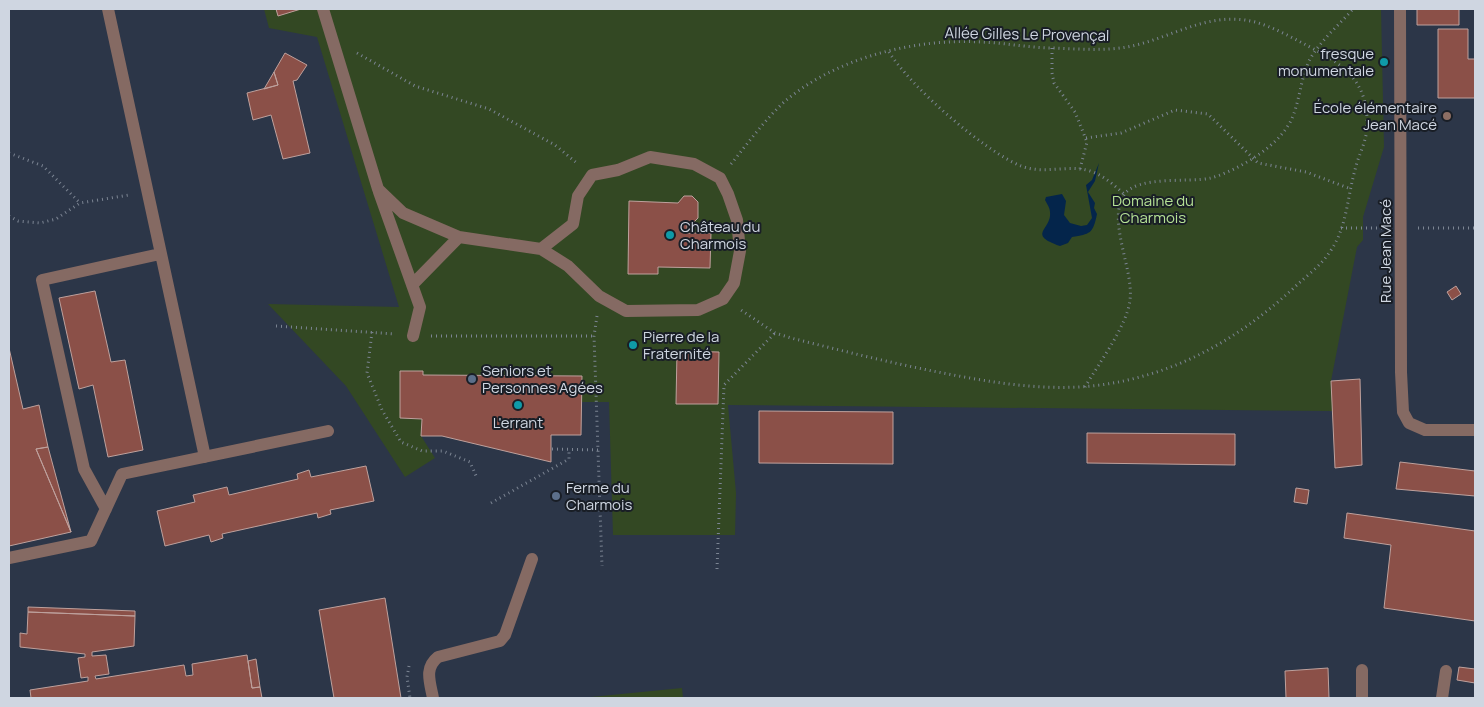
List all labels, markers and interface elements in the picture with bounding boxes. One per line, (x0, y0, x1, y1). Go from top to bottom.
street label: Allée Gilles Le Provençal (944, 22, 1110, 46)
place label: fresque monumentale (1278, 43, 1374, 81)
marker: fresque monumentale (1378, 56, 1390, 68)
place label: École élémentaire Jean Macé (1313, 97, 1437, 135)
marker: École élémentaire Jean Macé (1441, 110, 1453, 122)
park label: Domaine du Charmois (1112, 190, 1194, 228)
street label: Rue Jean Macé (1375, 199, 1396, 303)
place label: Château du Charmois (680, 216, 760, 254)
marker: Château du Charmois (664, 229, 676, 241)
place label: Pierre de la Fraternité (643, 326, 719, 364)
marker: Pierre de la Fraternité (627, 339, 639, 351)
place label: Seniors et Personnes Agées (482, 360, 603, 398)
marker: Seniors et Personnes Agées (466, 373, 478, 385)
marker: L'errant (512, 399, 524, 411)
place label: L'errant (493, 412, 543, 433)
place label: Ferme du Charmois (566, 477, 632, 515)
marker: Ferme du Charmois (550, 490, 562, 502)

